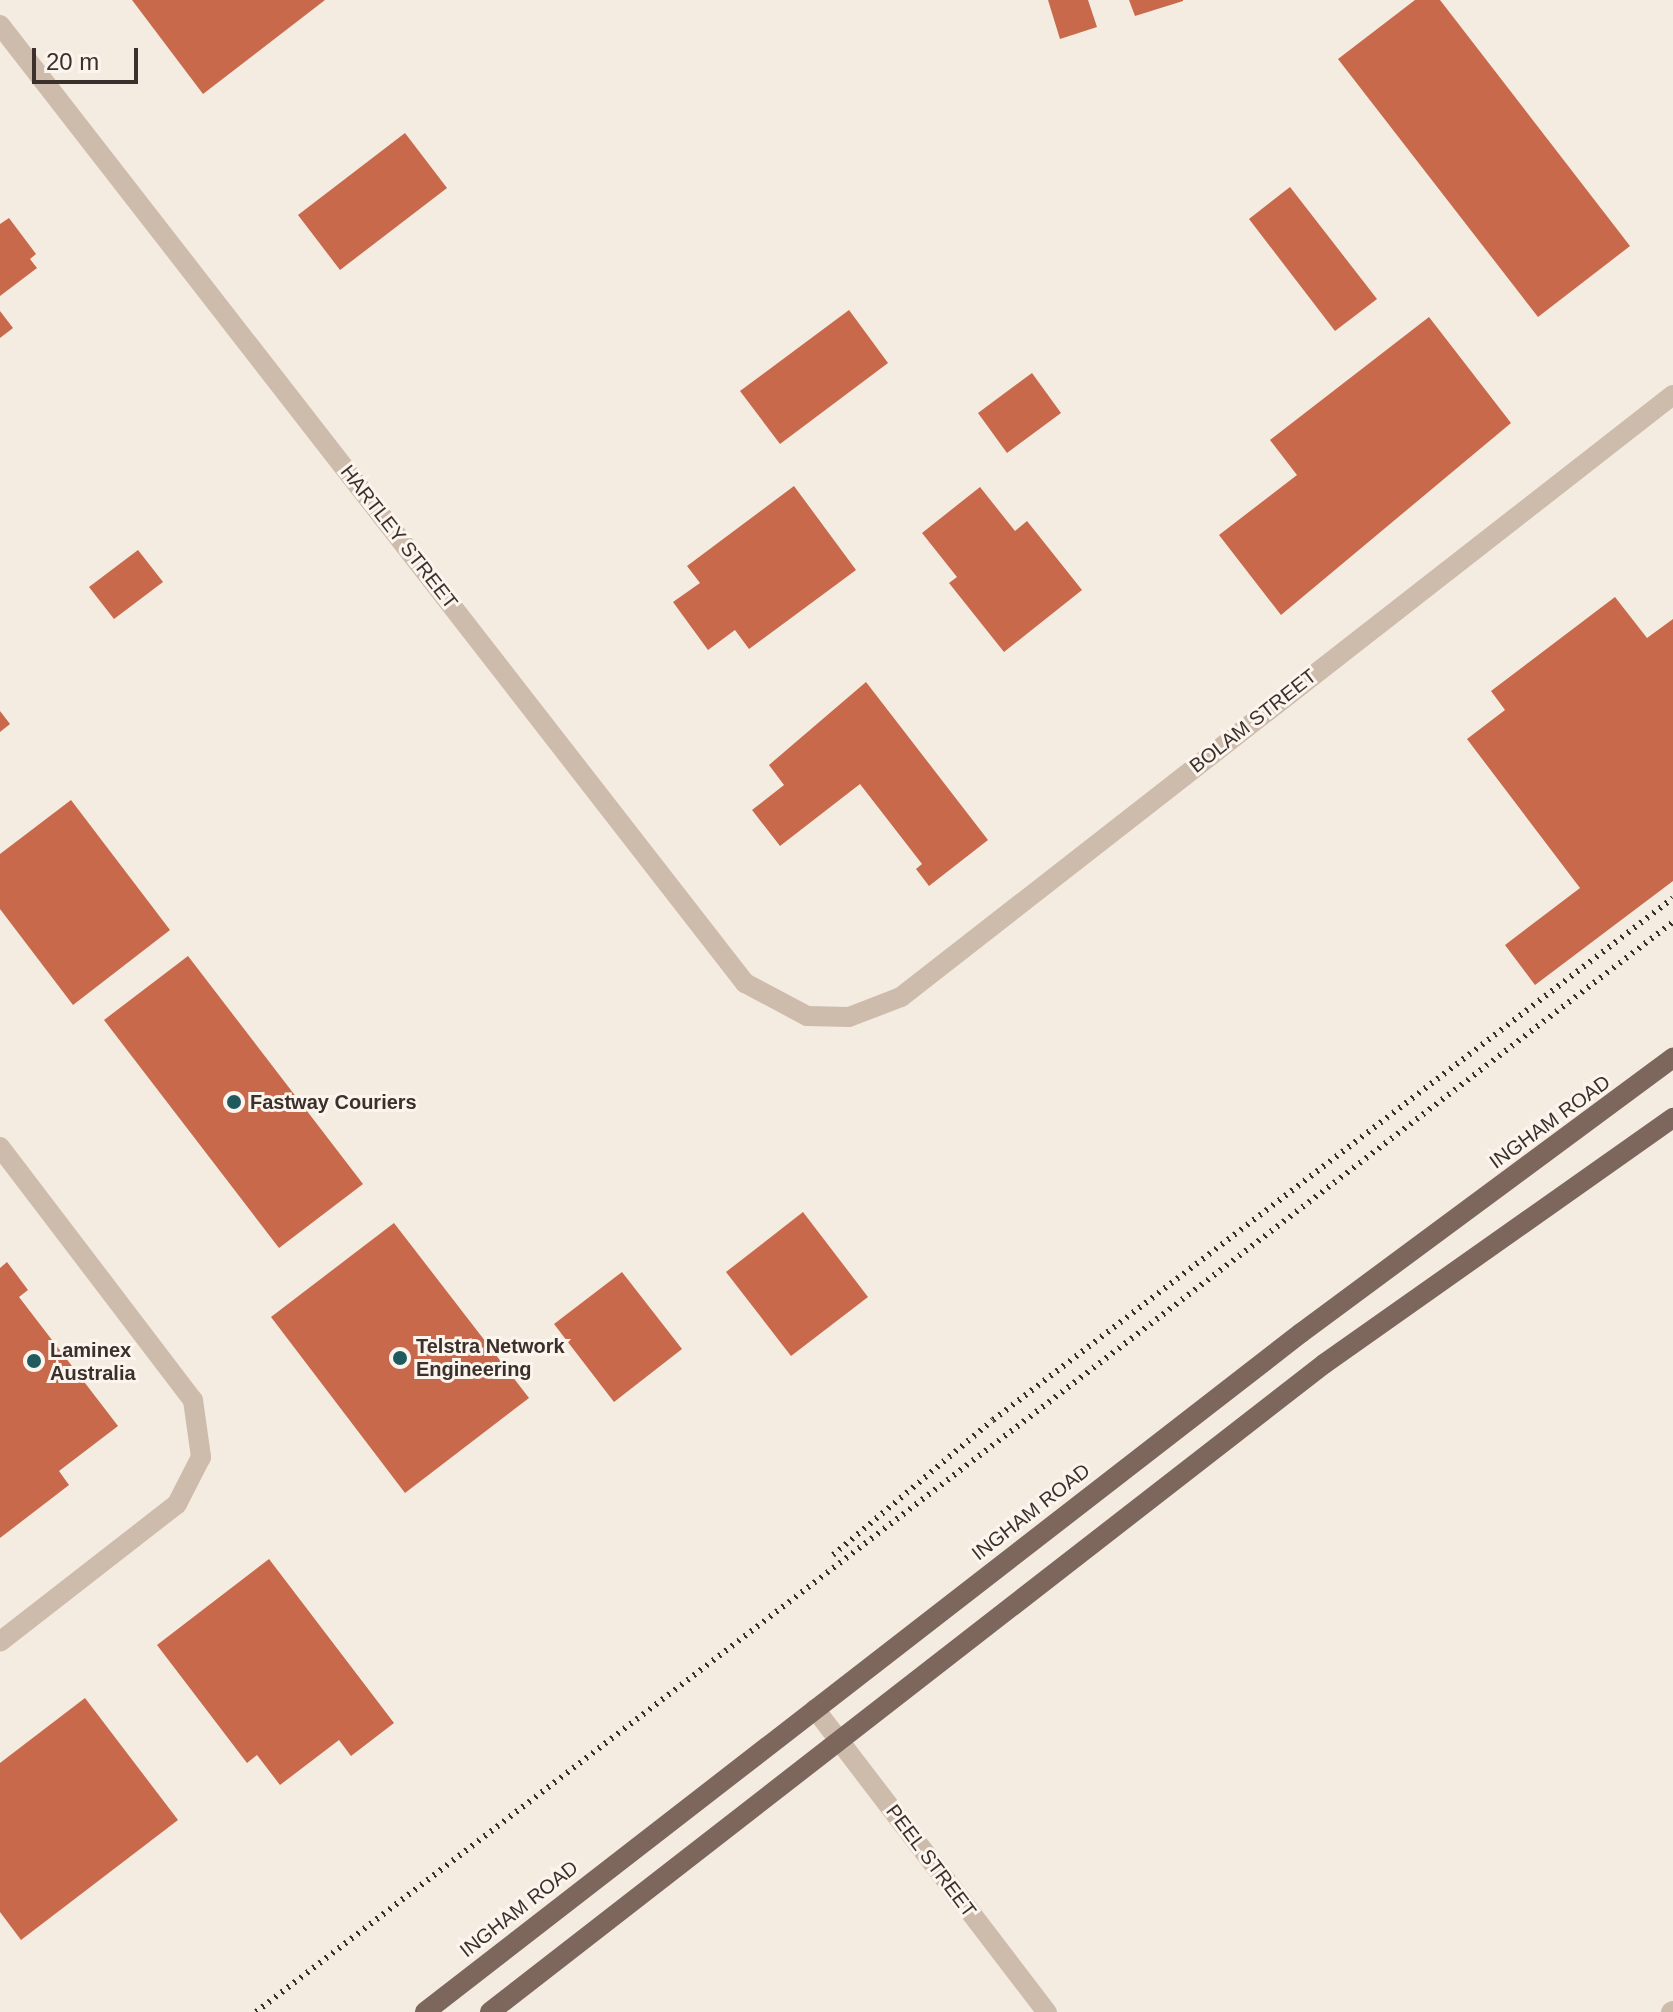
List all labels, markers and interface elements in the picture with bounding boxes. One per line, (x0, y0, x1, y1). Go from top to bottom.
scale bar (36, 32, 142, 82)
text: 20 m (46, 48, 99, 75)
street label: HARTLEY STREET (335, 460, 463, 614)
street label: BOLAM STREET (1185, 664, 1321, 778)
street label: INGHAM ROAD (1485, 1070, 1615, 1174)
place label: Fastway Couriers (250, 1090, 417, 1114)
marker: Fastway Couriers (225, 1093, 243, 1111)
place label: Telstra Network Engineering (416, 1334, 565, 1381)
place label: Laminex Australia (50, 1338, 136, 1385)
marker: Telstra Network Engineering (391, 1349, 409, 1367)
marker: Laminex Australia (25, 1352, 43, 1370)
street label: INGHAM ROAD (967, 1458, 1095, 1566)
street label: PEEL STREET (881, 1800, 981, 1922)
street label: INGHAM ROAD (455, 1855, 583, 1963)

